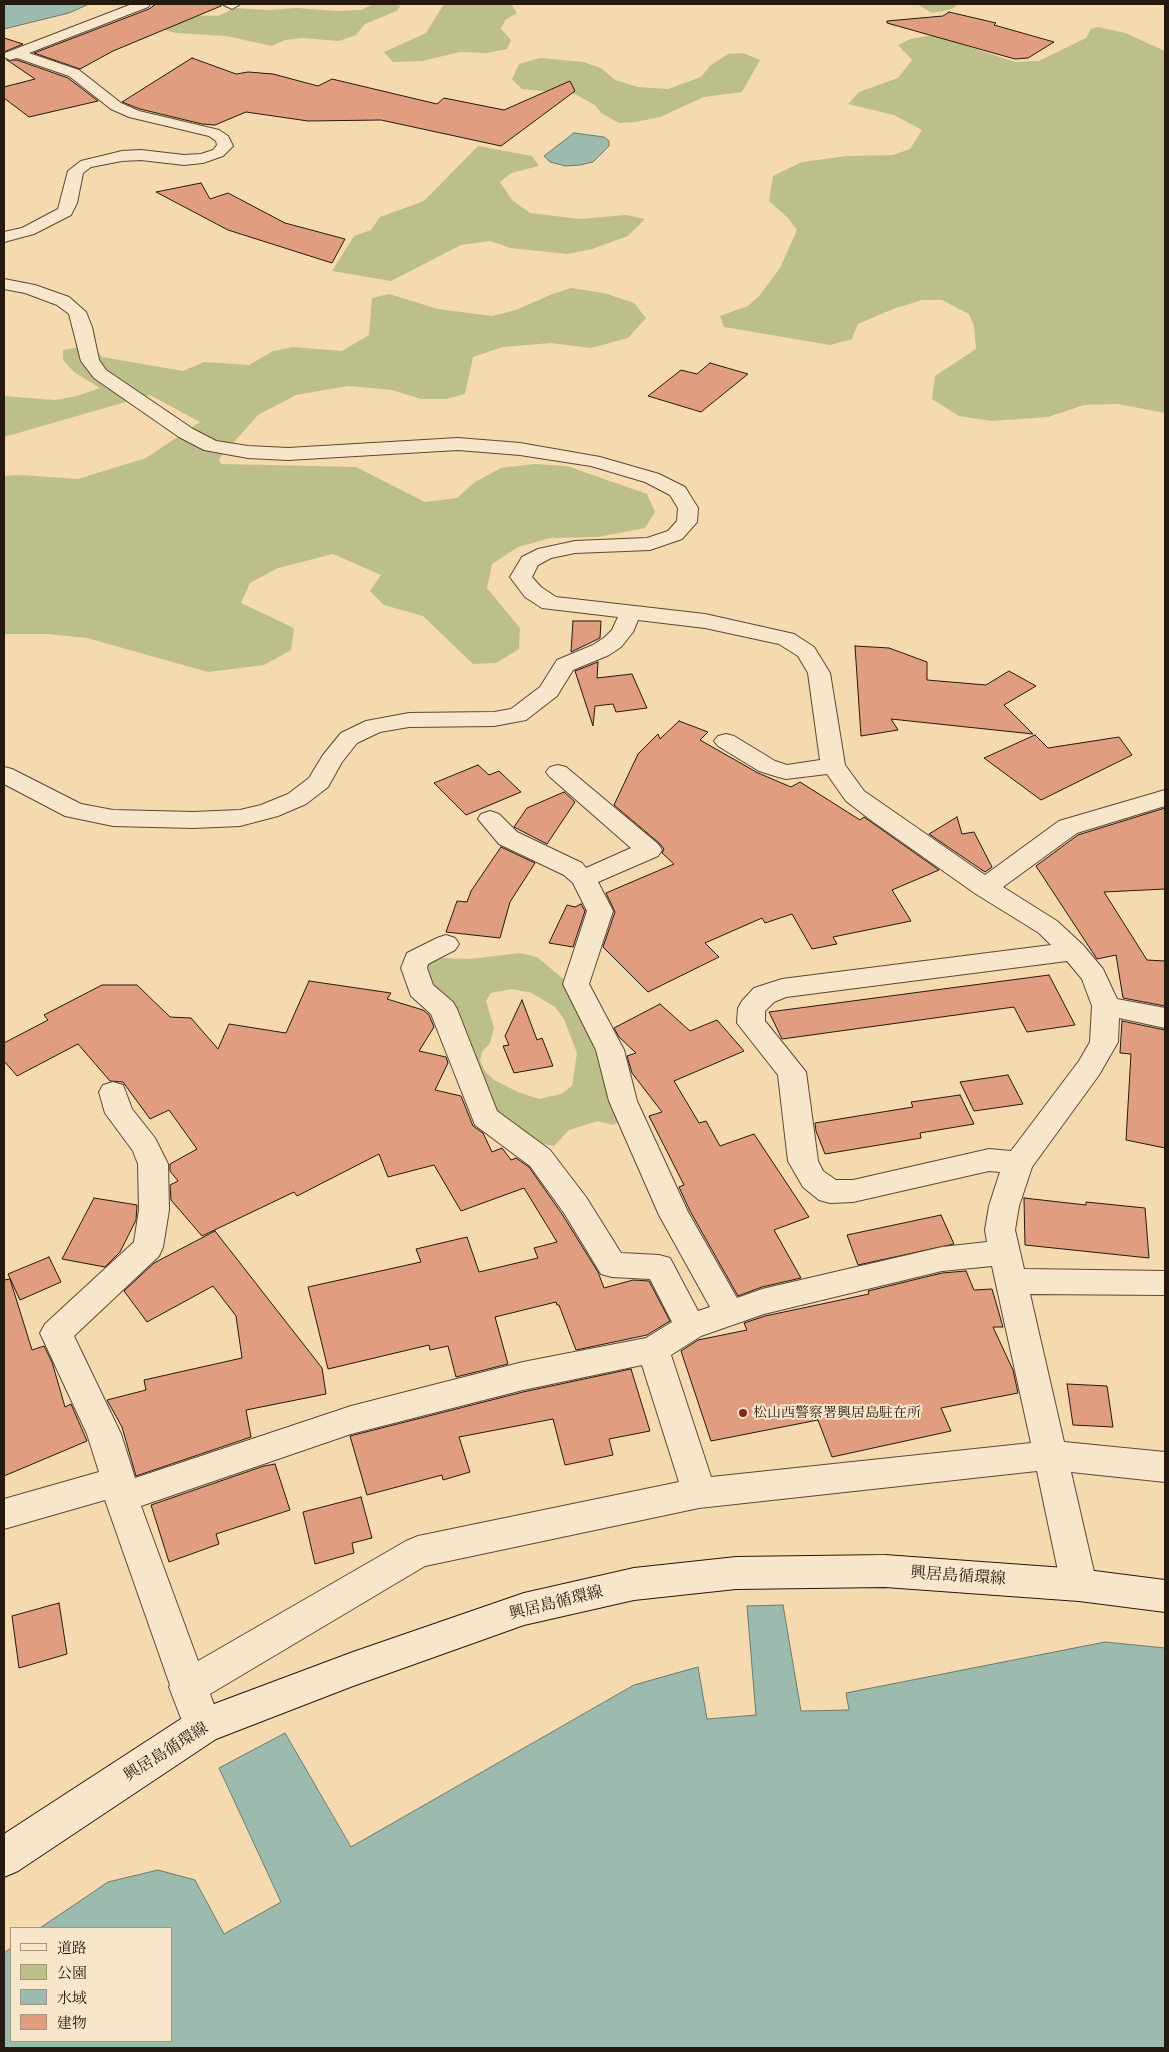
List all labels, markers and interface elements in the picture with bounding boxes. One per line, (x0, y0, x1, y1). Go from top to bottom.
place label: 松山西警察署興居島駐在所 (753, 1405, 921, 1421)
marker: 松山西警察署興居島駐在所 (737, 1407, 749, 1419)
street label: 興居島循環線 (909, 1563, 1007, 1589)
street label: 興居島循環線 (507, 1582, 605, 1624)
street label: 興居島循環線 (120, 1718, 212, 1786)
legend (10, 1927, 172, 2042)
text: 道路 (57, 1938, 87, 1957)
text: 公園 (57, 1963, 87, 1982)
text: 水域 (57, 1988, 87, 2007)
text: 建物 (57, 2013, 87, 2032)

